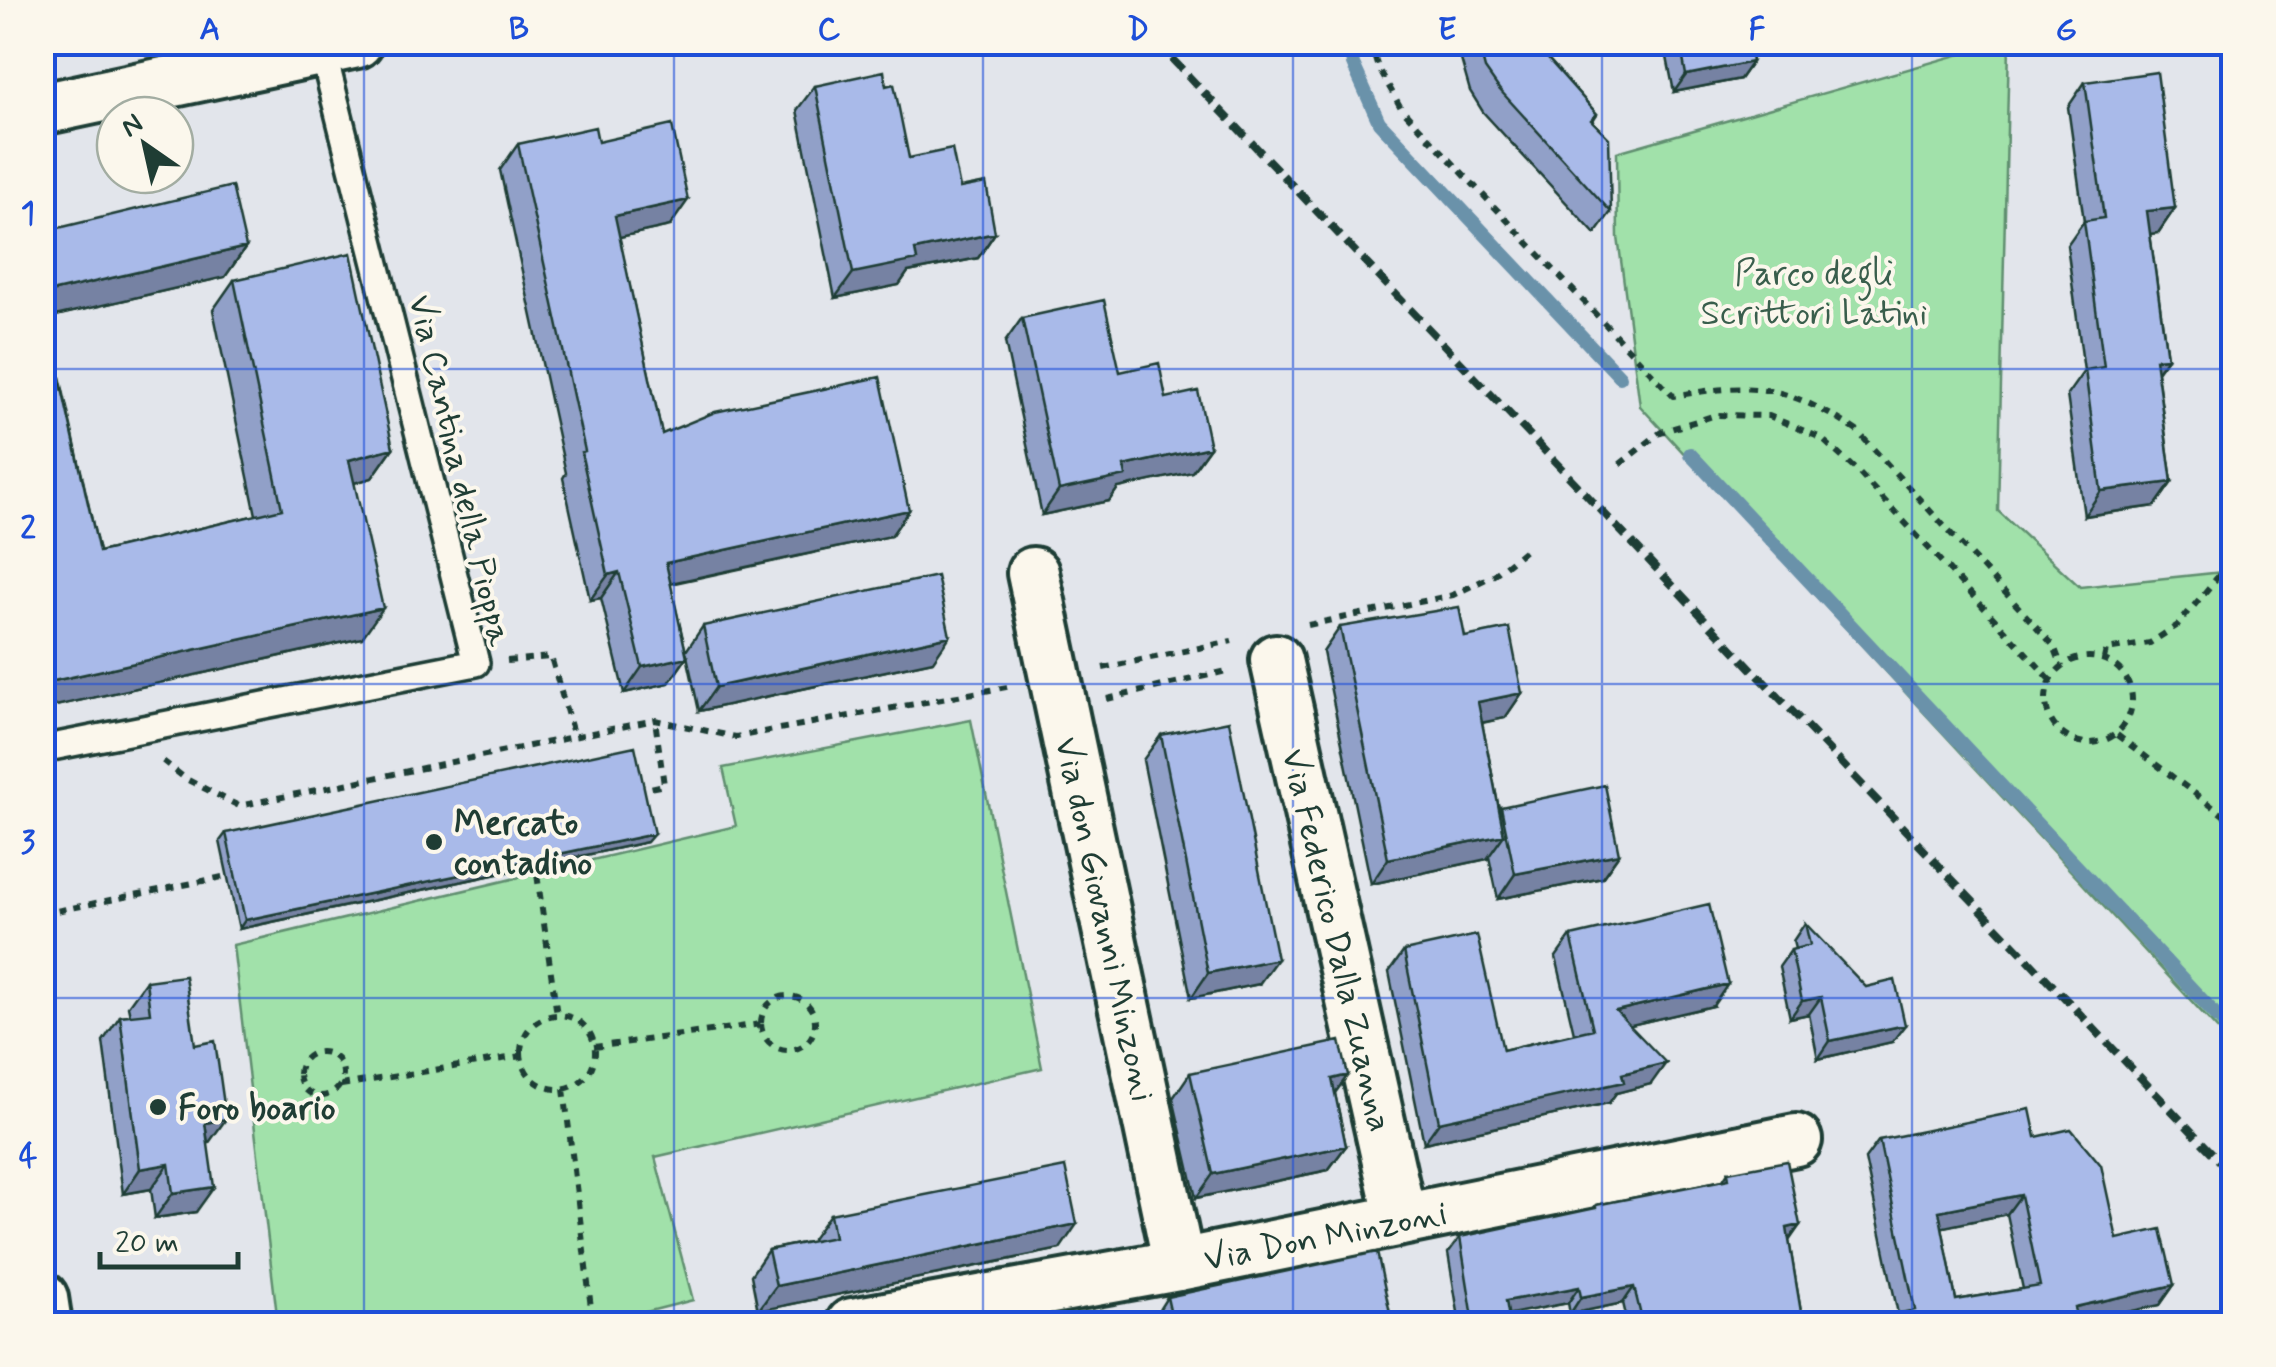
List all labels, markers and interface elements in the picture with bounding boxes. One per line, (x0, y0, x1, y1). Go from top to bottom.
text: A (200, 9, 220, 51)
text: B (509, 9, 529, 51)
text: C (818, 9, 841, 51)
text: D (1127, 9, 1149, 51)
text: E (1438, 9, 1457, 51)
text: F (1749, 9, 1766, 51)
text: G (2055, 9, 2077, 51)
north arrow (95, 95, 195, 195)
text: N (114, 106, 150, 147)
text: 1 (21, 193, 35, 235)
park label: Parco degli Scrittori Latini (1701, 251, 1927, 337)
street label: Via Cantina della Pioppa (396, 290, 522, 652)
text: 2 (20, 508, 36, 550)
street label: Via don Giovanni Minzoni (1043, 733, 1165, 1106)
street label: Via Federico Dalla Zuanna (1270, 744, 1403, 1136)
place label: Mercato contadino (454, 801, 592, 887)
text: 3 (21, 822, 36, 864)
marker: Mercato contadino (423, 831, 445, 853)
place label: Foro boario (178, 1086, 336, 1132)
marker: Foro boario (147, 1096, 169, 1118)
text: 4 (19, 1136, 38, 1178)
street label: Via Don Minzoni (1200, 1191, 1451, 1283)
scale bar (100, 1207, 238, 1269)
text: 20 m (115, 1224, 179, 1263)

